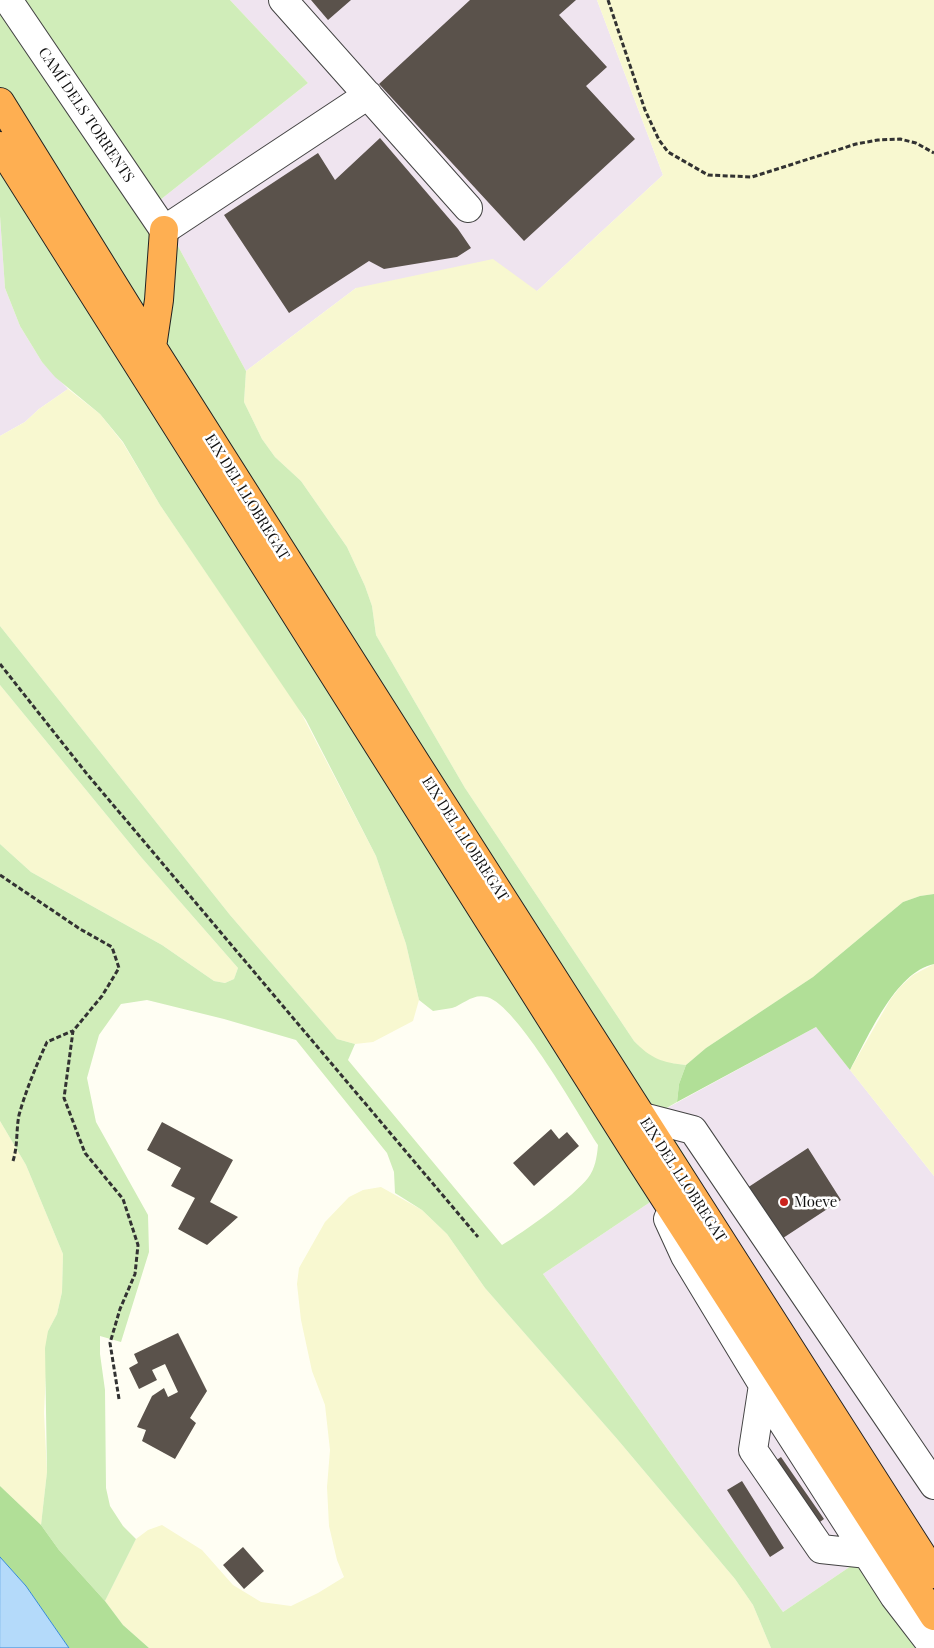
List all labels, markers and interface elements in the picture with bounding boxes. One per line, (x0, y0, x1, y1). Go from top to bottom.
street label: CAMÍ DELS TORRENTS (34, 44, 138, 186)
street label: EIX DEL LLOBREGAT (201, 431, 293, 563)
street label: EIX DEL LLOBREGAT (418, 773, 512, 905)
street label: EIX DEL LLOBREGAT (636, 1114, 730, 1246)
place label: Moeve (794, 1193, 837, 1211)
marker: Moeve (778, 1196, 790, 1208)

